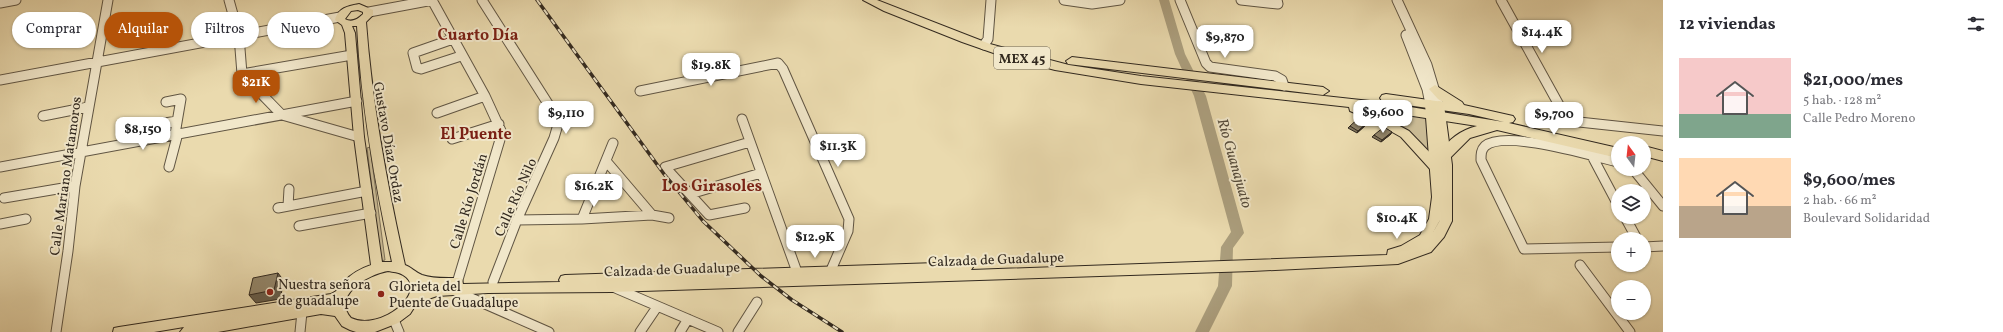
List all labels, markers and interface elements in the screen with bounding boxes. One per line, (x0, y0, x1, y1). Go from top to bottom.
chip: Comprar (12, 12, 96, 48)
chip: Alquilar (104, 12, 183, 48)
chip: Filtros (191, 12, 259, 48)
chip: Nuevo (267, 12, 334, 48)
text: 12 viviendas (1679, 13, 1776, 36)
icon: filters (1965, 13, 1987, 35)
pin: $14.4K (1509, 20, 1575, 54)
text: $14.4K (1521, 24, 1563, 42)
district label: Cuarto Día (438, 25, 519, 47)
pin: $9,870 (1192, 25, 1258, 59)
text: $9,870 (1205, 29, 1245, 47)
road number: MEX 45 (994, 47, 1050, 69)
pin: $19.8K (678, 53, 744, 87)
text: $19.8K (691, 57, 731, 75)
text: $21,000/mes (1803, 69, 1903, 92)
pin: $21K (232, 70, 280, 104)
text: $21K (242, 74, 270, 92)
icon: home (1711, 74, 1759, 122)
street label: Gustavo Díaz Ordaz (368, 80, 407, 204)
text: 5 hab. · 128 m² (1803, 92, 1881, 110)
street label: Calle Mariano Matamoros (46, 95, 87, 257)
pin: $9,600 (1350, 100, 1416, 134)
pin: $9,110 (533, 101, 599, 135)
pin: $9,700 (1521, 102, 1587, 136)
text: $9,600 (1362, 104, 1404, 122)
text: $9,110 (548, 105, 584, 123)
text: $9,700 (1534, 106, 1574, 124)
text: Calle Pedro Moreno (1803, 110, 1915, 128)
water label: Río Guanajuato (1211, 116, 1256, 211)
pin: $8,150 (110, 117, 176, 151)
text: $8,150 (124, 121, 162, 139)
district label: El Puente (440, 124, 512, 146)
pin: $11.3K (805, 134, 871, 168)
north arrow (1611, 136, 1651, 176)
map controls (1611, 136, 1651, 320)
text: $11.3K (819, 138, 857, 156)
street label: Calle Río Jordán (446, 151, 493, 252)
street label: Calle Río Nilo (491, 155, 542, 240)
text: $9,600/mes (1803, 169, 1895, 192)
pin: $16.2K (561, 174, 627, 208)
icon: home (1711, 174, 1759, 222)
district label: Los Girasoles (662, 176, 762, 198)
text: $16.2K (574, 178, 614, 196)
button: layers (1611, 184, 1651, 224)
text: 2 hab. · 66 m² (1803, 192, 1877, 210)
pin: $10.4K (1364, 206, 1430, 240)
text: $10.4K (1376, 210, 1418, 228)
text: Boulevard Solidaridad (1803, 210, 1930, 228)
pin: $12.9K (782, 225, 848, 259)
text: $12.9K (795, 229, 835, 247)
button: + (1611, 232, 1651, 272)
street label: Calzada de Guadalupe (928, 249, 1065, 272)
street label: Calzada de Guadalupe (604, 259, 741, 282)
place label: Nuestra señora de guadalupe (278, 276, 371, 311)
place label: Glorieta del Puente de Guadalupe (389, 278, 519, 313)
button: − (1611, 280, 1651, 320)
marker: Nuestra señora de guadalupe (265, 287, 275, 297)
marker: Glorieta del Puente de Guadalupe (376, 289, 386, 299)

